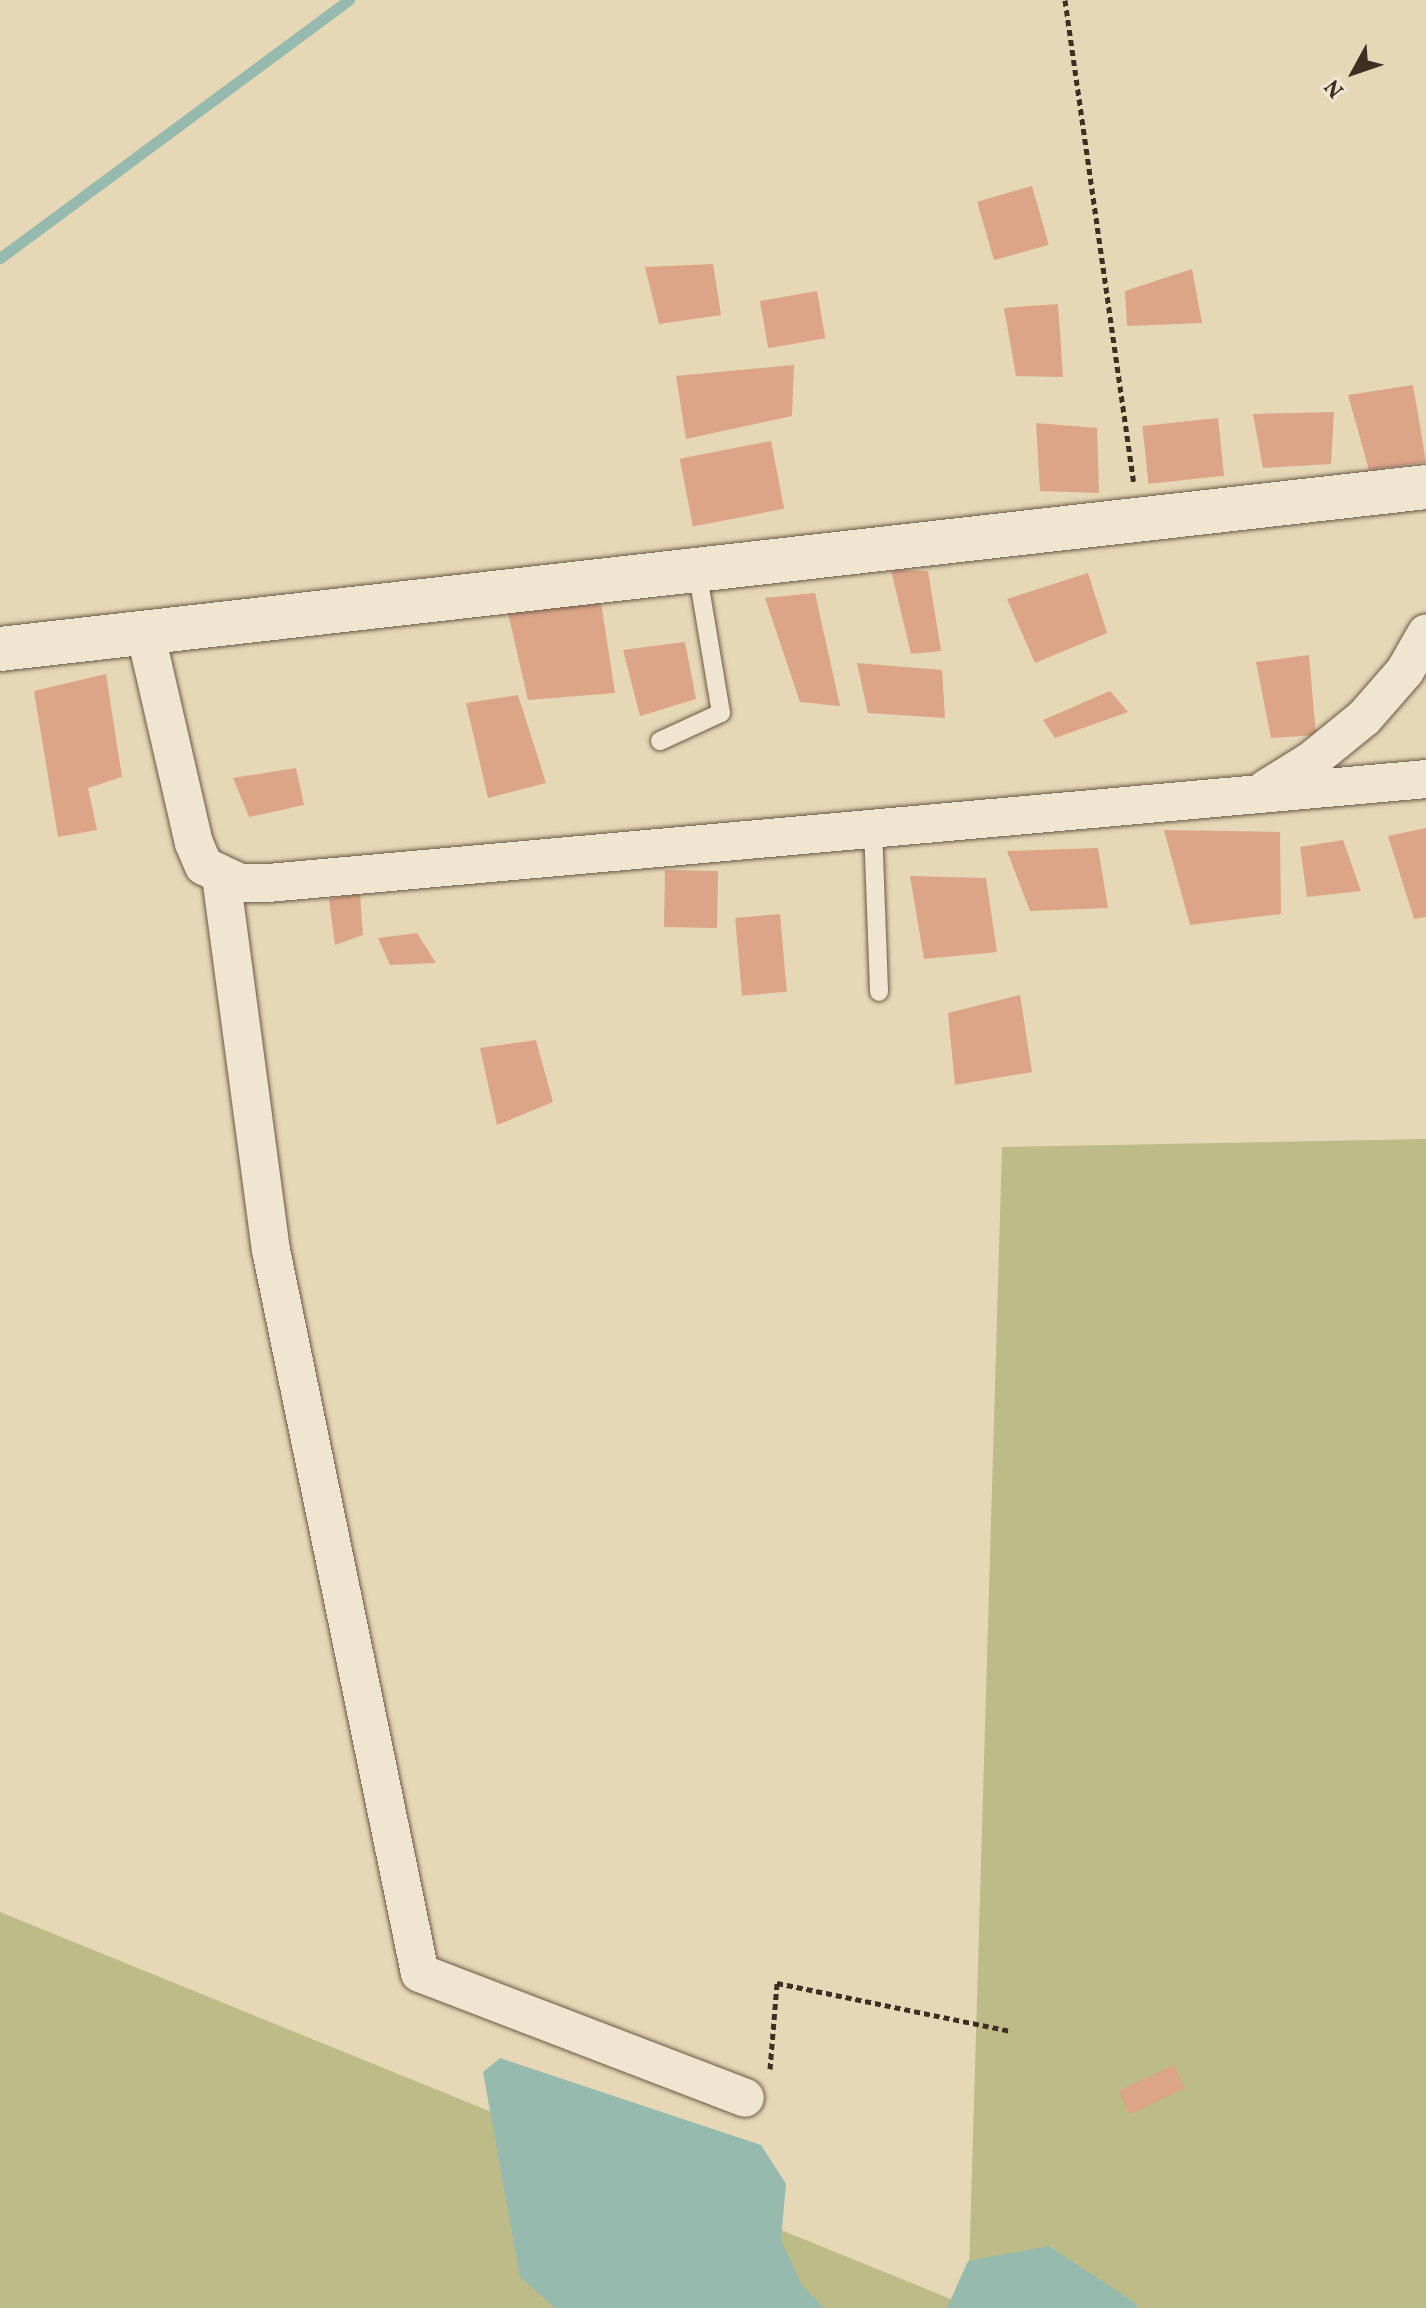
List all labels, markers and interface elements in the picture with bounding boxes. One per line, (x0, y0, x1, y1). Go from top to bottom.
north arrow (1314, 32, 1394, 112)
text: N (1318, 72, 1352, 104)

